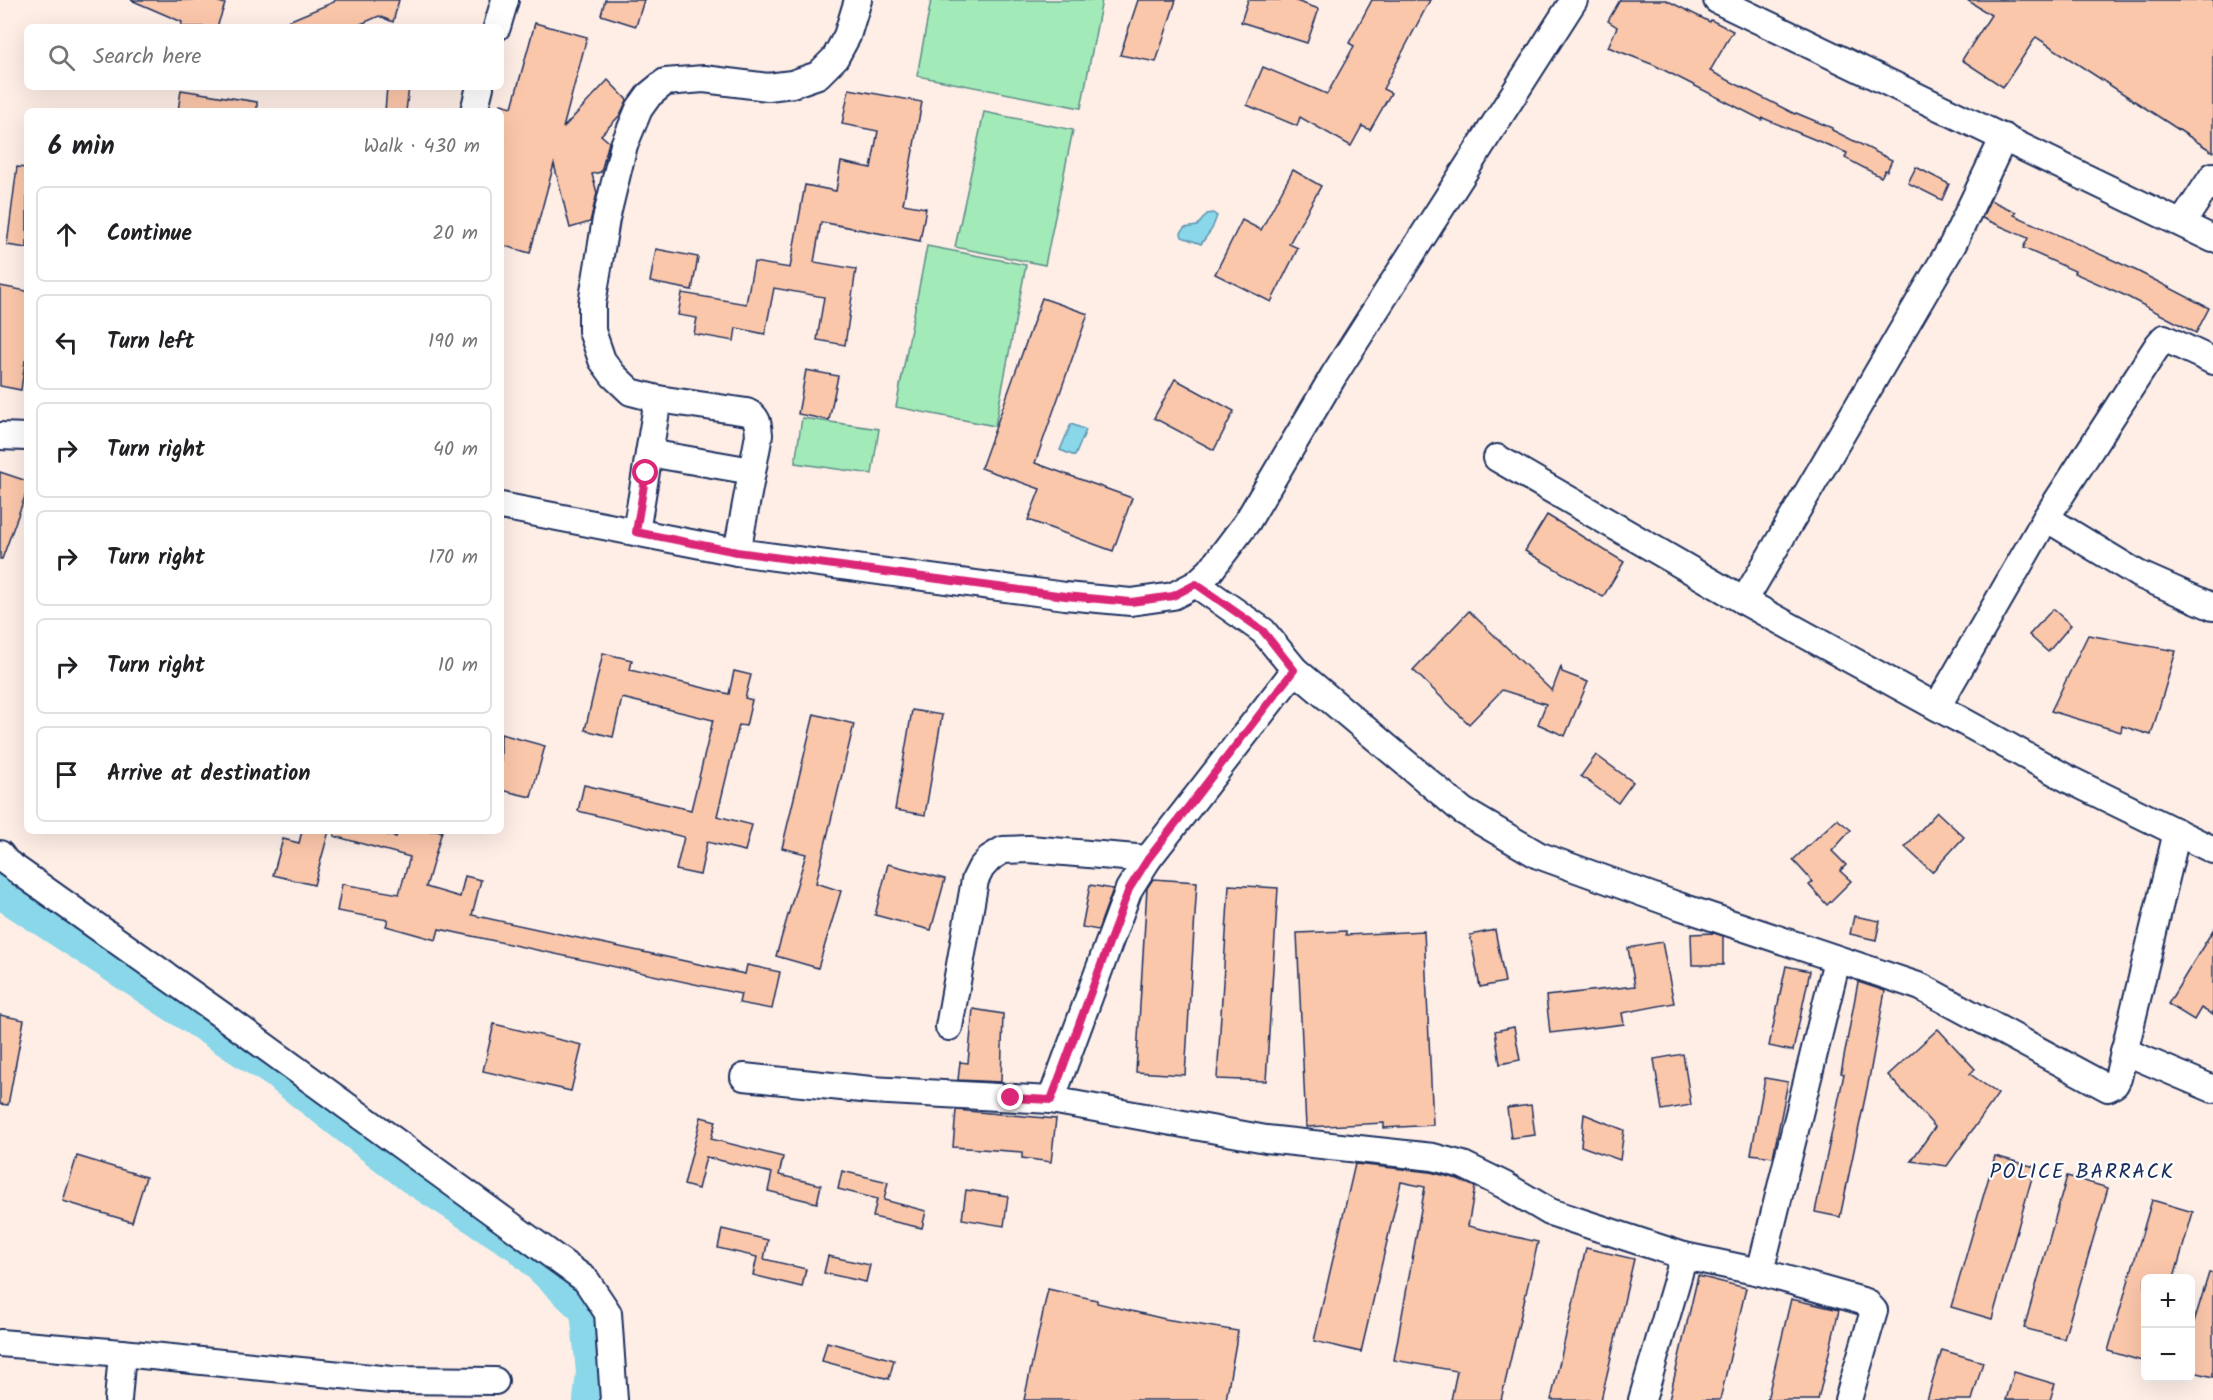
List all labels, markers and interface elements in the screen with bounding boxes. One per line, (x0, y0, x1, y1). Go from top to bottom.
search box (24, 24, 504, 90)
text: Search here (93, 40, 201, 75)
icon: search (45, 41, 78, 74)
text: 6 min (48, 126, 115, 168)
text: Walk · 430 m (364, 131, 480, 163)
text: Continue (107, 217, 192, 252)
icon: ahead (50, 218, 83, 251)
text: 20 m (432, 218, 478, 250)
text: Turn left (107, 325, 194, 360)
icon: left (50, 326, 83, 359)
text: 190 m (428, 326, 478, 358)
text: Turn right (107, 433, 205, 468)
icon: right (50, 434, 83, 467)
text: 40 m (433, 434, 478, 466)
route start (632, 459, 658, 485)
text: Turn right (107, 541, 205, 576)
icon: right (50, 542, 83, 575)
text: 170 m (429, 542, 478, 574)
text: Turn right (107, 649, 205, 684)
icon: right (50, 650, 83, 683)
text: 10 m (438, 650, 478, 682)
text: Arrive at destination (107, 757, 310, 792)
icon: arrive (50, 758, 83, 791)
route end (997, 1084, 1023, 1110)
district label: POLICE BARRACK (1990, 1156, 2174, 1189)
map controls (2141, 1274, 2195, 1382)
button: + (2141, 1274, 2195, 1328)
button: − (2141, 1328, 2195, 1382)

